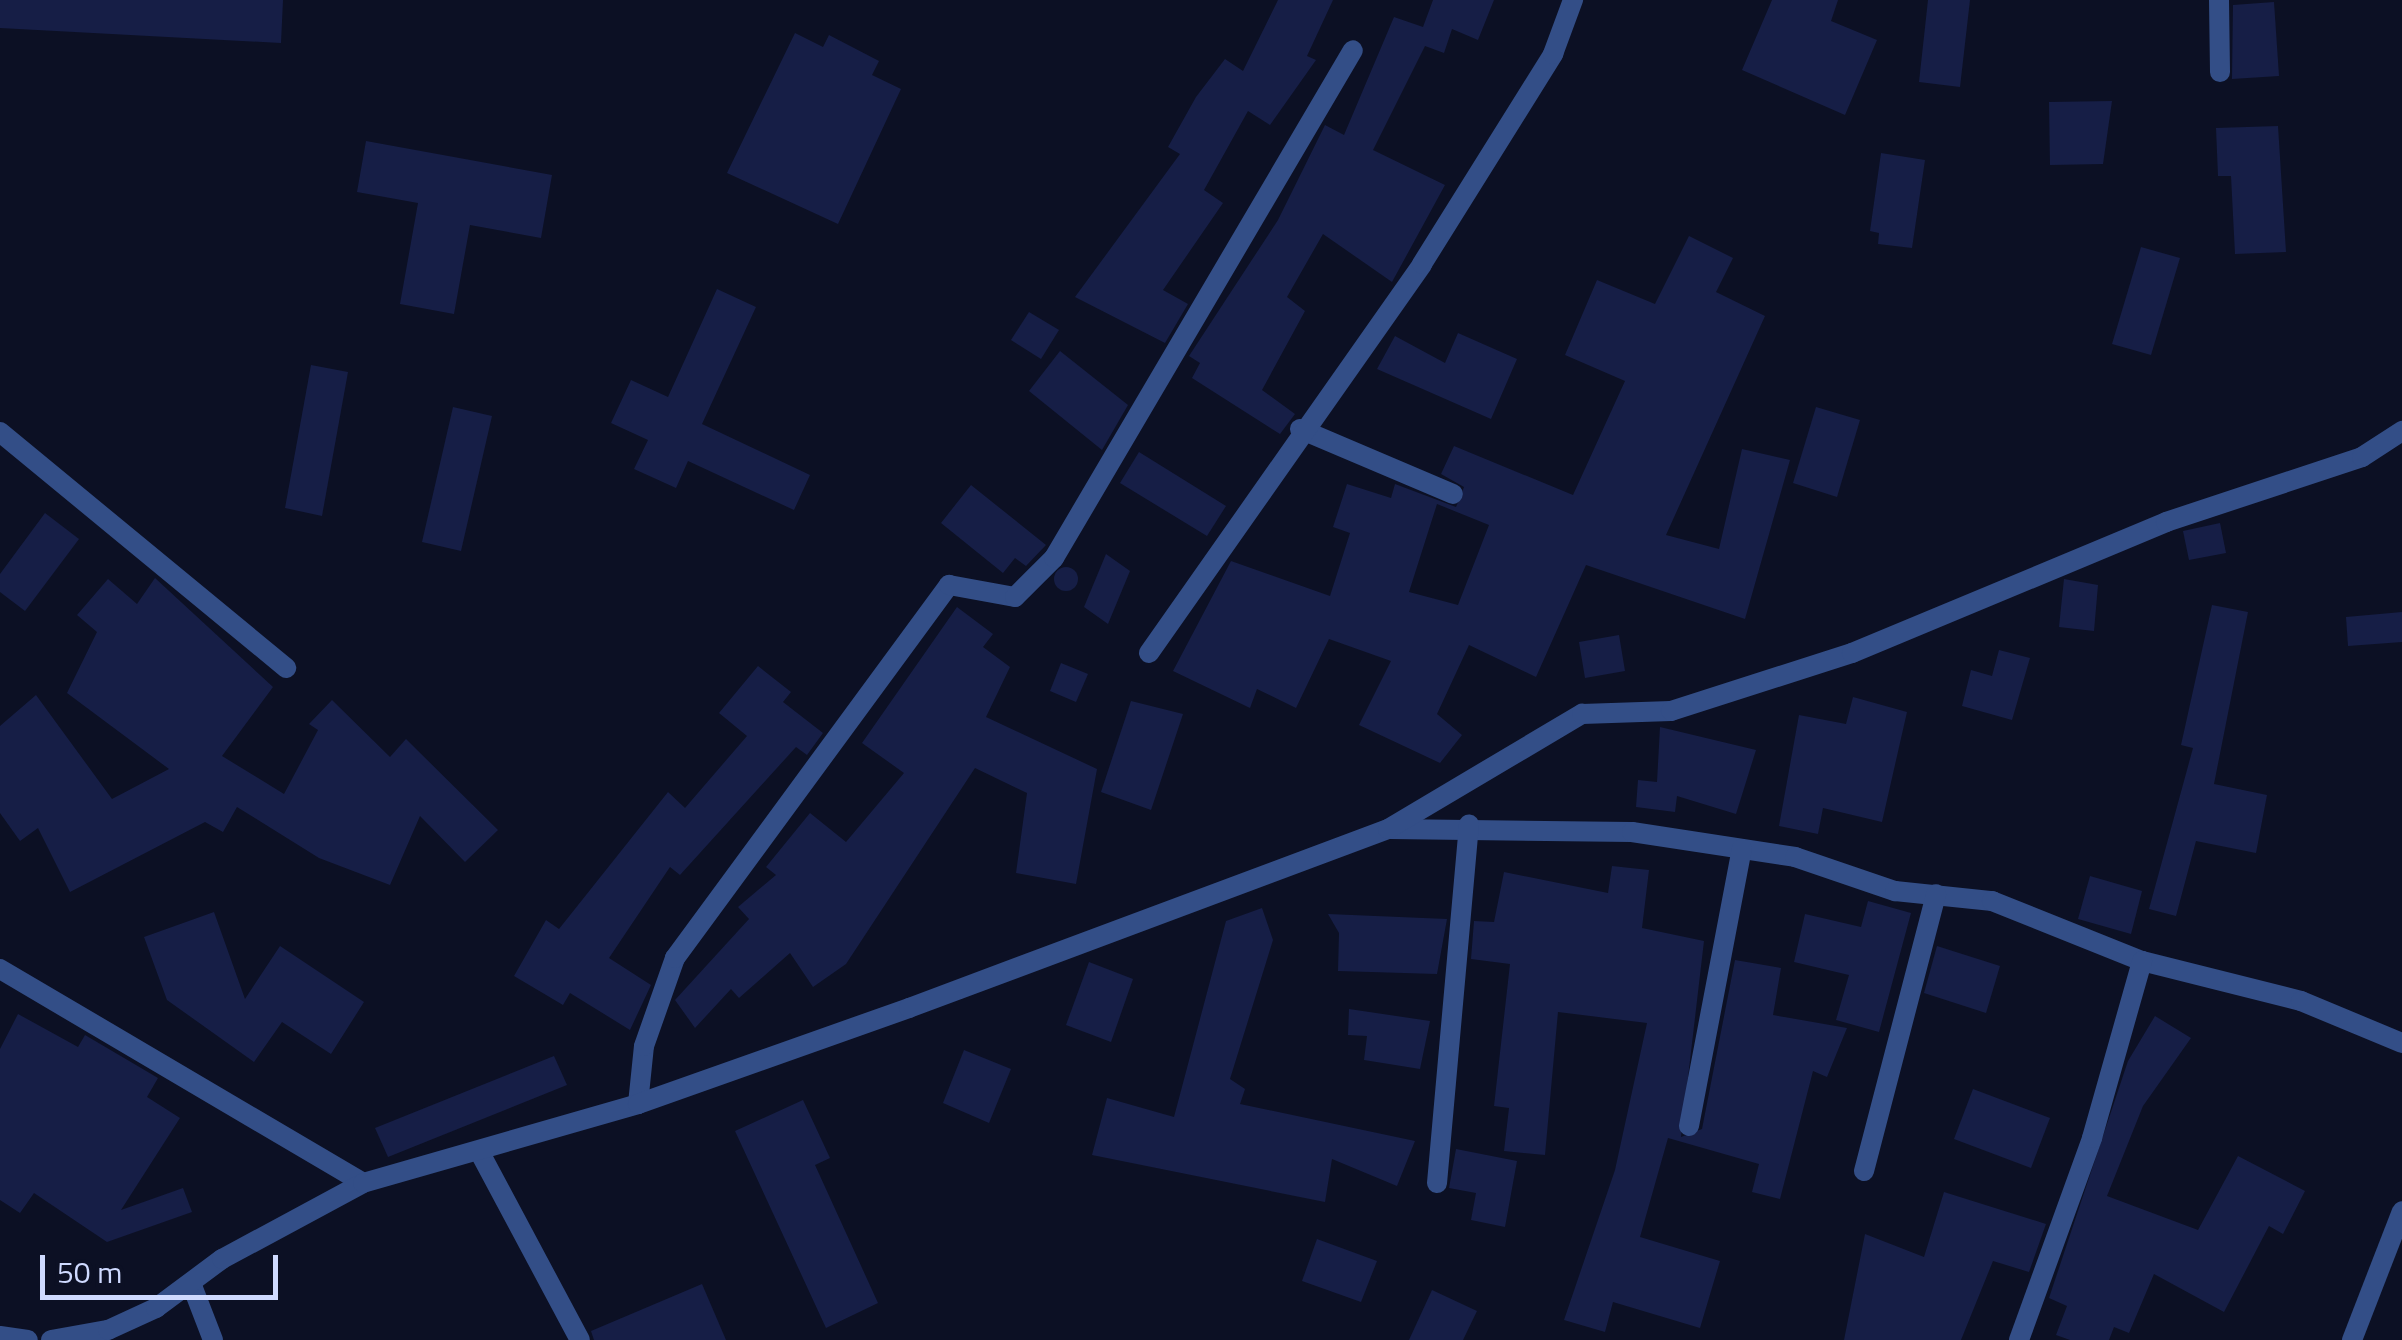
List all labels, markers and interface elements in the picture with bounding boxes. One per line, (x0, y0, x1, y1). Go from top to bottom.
scale bar (45, 1235, 282, 1297)
text: 50 m (57, 1249, 122, 1295)

